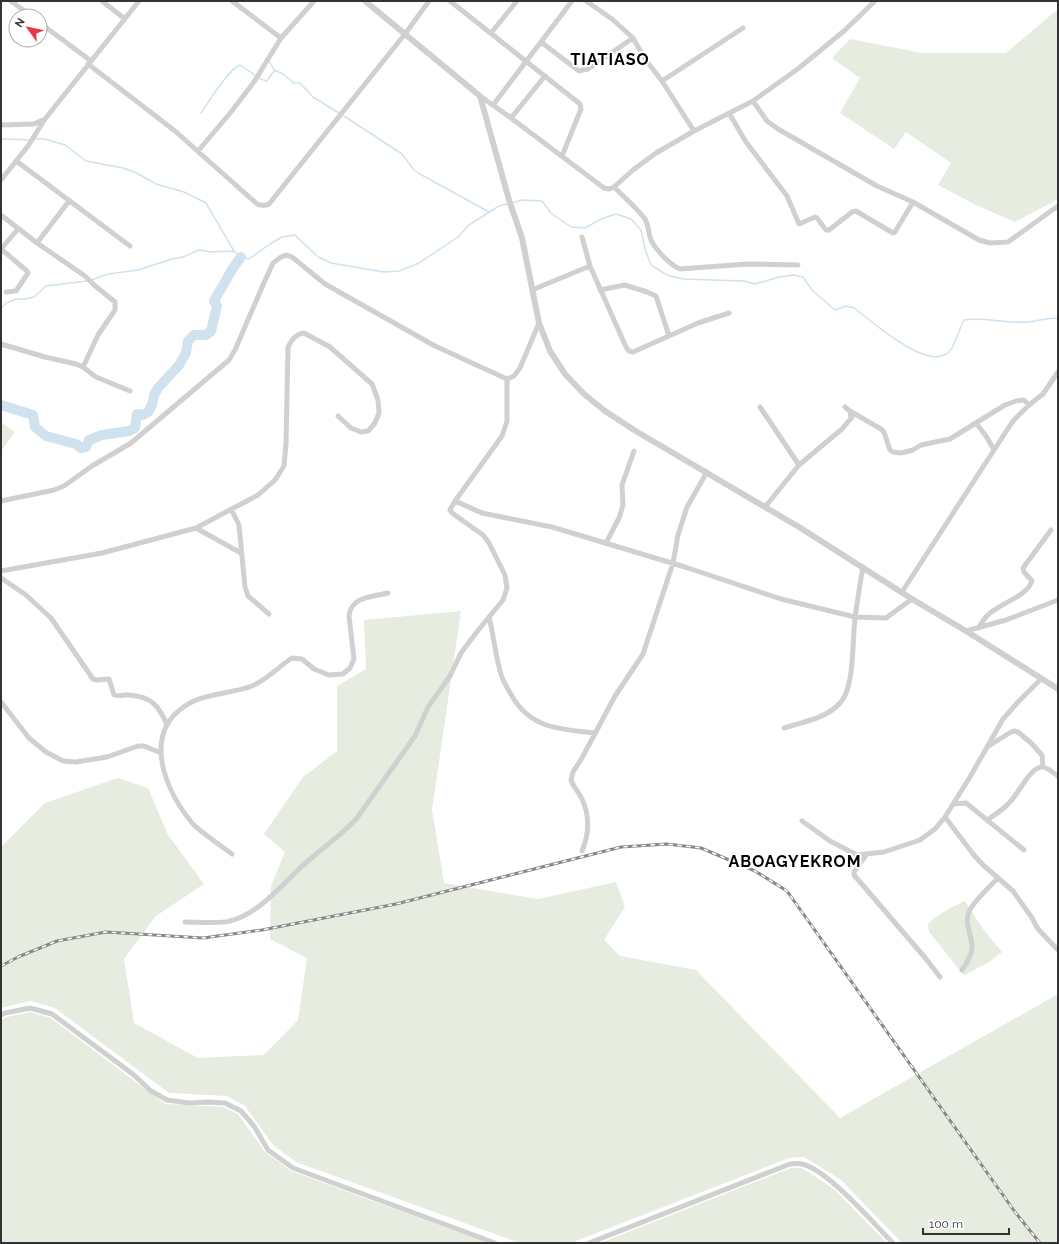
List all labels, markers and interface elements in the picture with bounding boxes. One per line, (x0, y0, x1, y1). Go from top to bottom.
north arrow (8, 8, 48, 48)
text: N (12, 16, 28, 30)
district label: TIATIASO (570, 50, 650, 69)
district label: ABOAGYEKROM (729, 852, 862, 871)
scale bar (923, 1210, 1009, 1236)
text: 100 m (929, 1217, 963, 1231)

